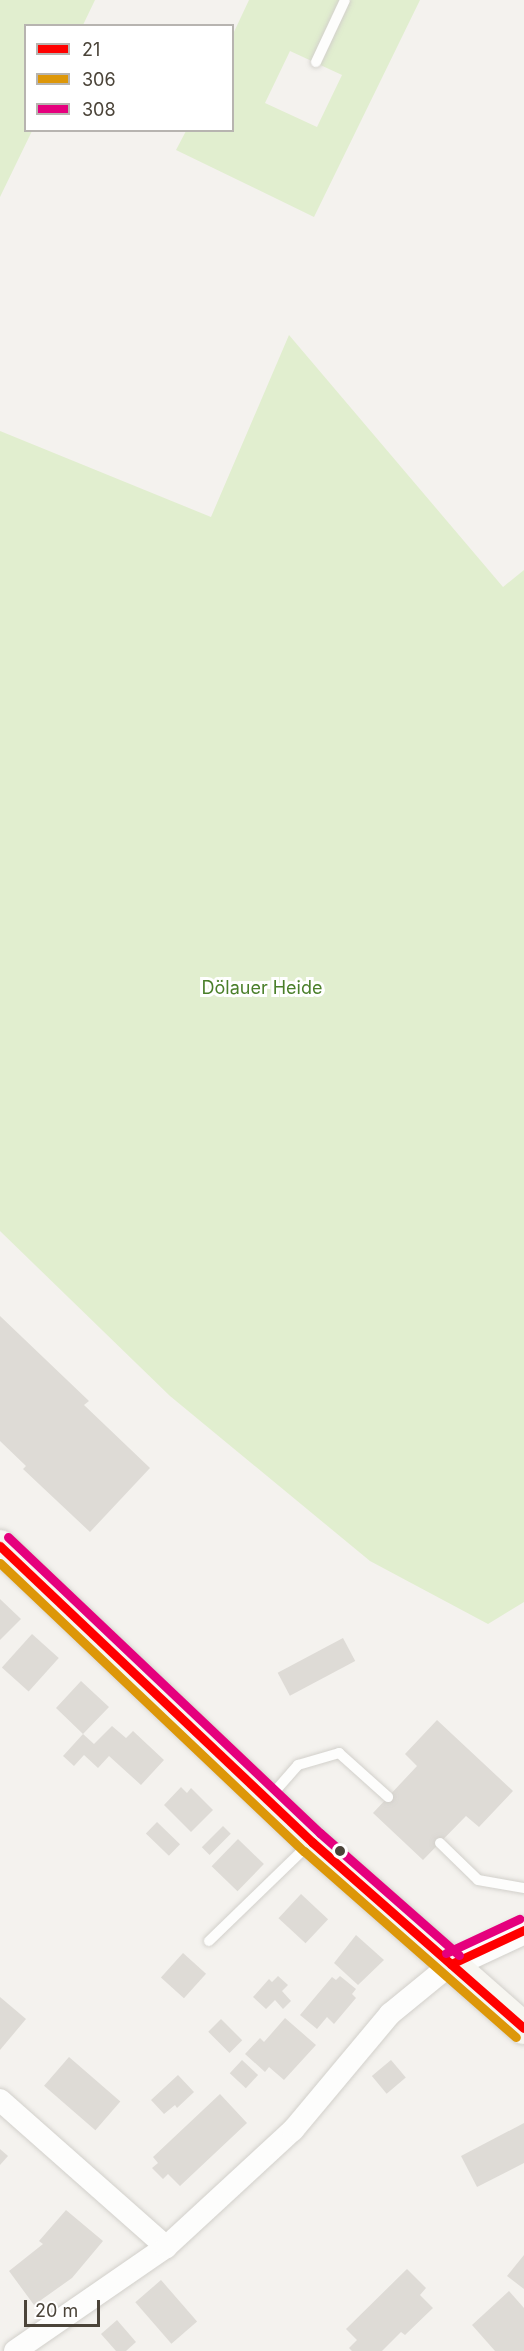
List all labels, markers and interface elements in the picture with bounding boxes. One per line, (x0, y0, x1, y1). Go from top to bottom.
legend (24, 24, 234, 132)
text: 21 (82, 39, 100, 60)
text: 306 (82, 69, 116, 90)
text: 308 (82, 99, 116, 120)
park label: Dölauer Heide (202, 977, 322, 999)
unlabelled marker (334, 1845, 346, 1857)
scale bar (27, 2288, 104, 2326)
text: 20 m (35, 2300, 78, 2321)

